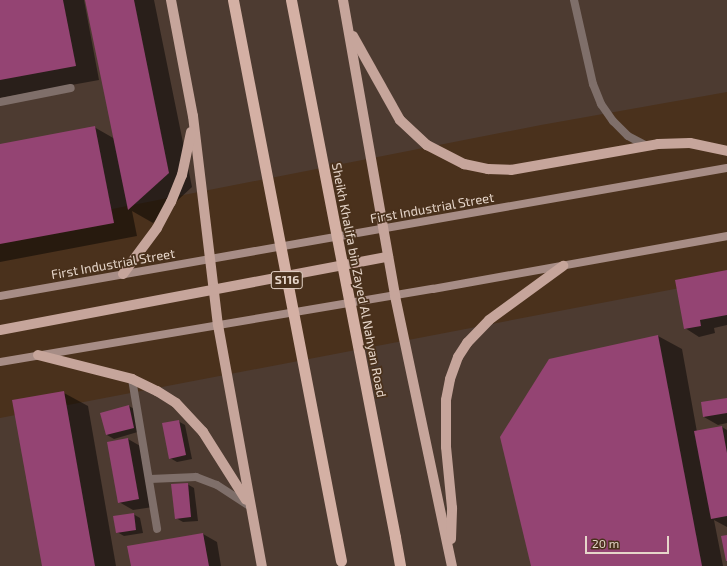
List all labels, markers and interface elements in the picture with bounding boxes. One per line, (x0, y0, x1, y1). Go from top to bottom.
street label: Sheikh Khalifa bin Zayed Al Nahyan Road (329, 161, 389, 399)
street label: First Industrial Street (369, 189, 495, 227)
street label: First Industrial Street (50, 245, 176, 283)
road number: S116 (270, 270, 304, 290)
scale bar (587, 528, 671, 554)
text: 20 m (592, 536, 619, 550)

